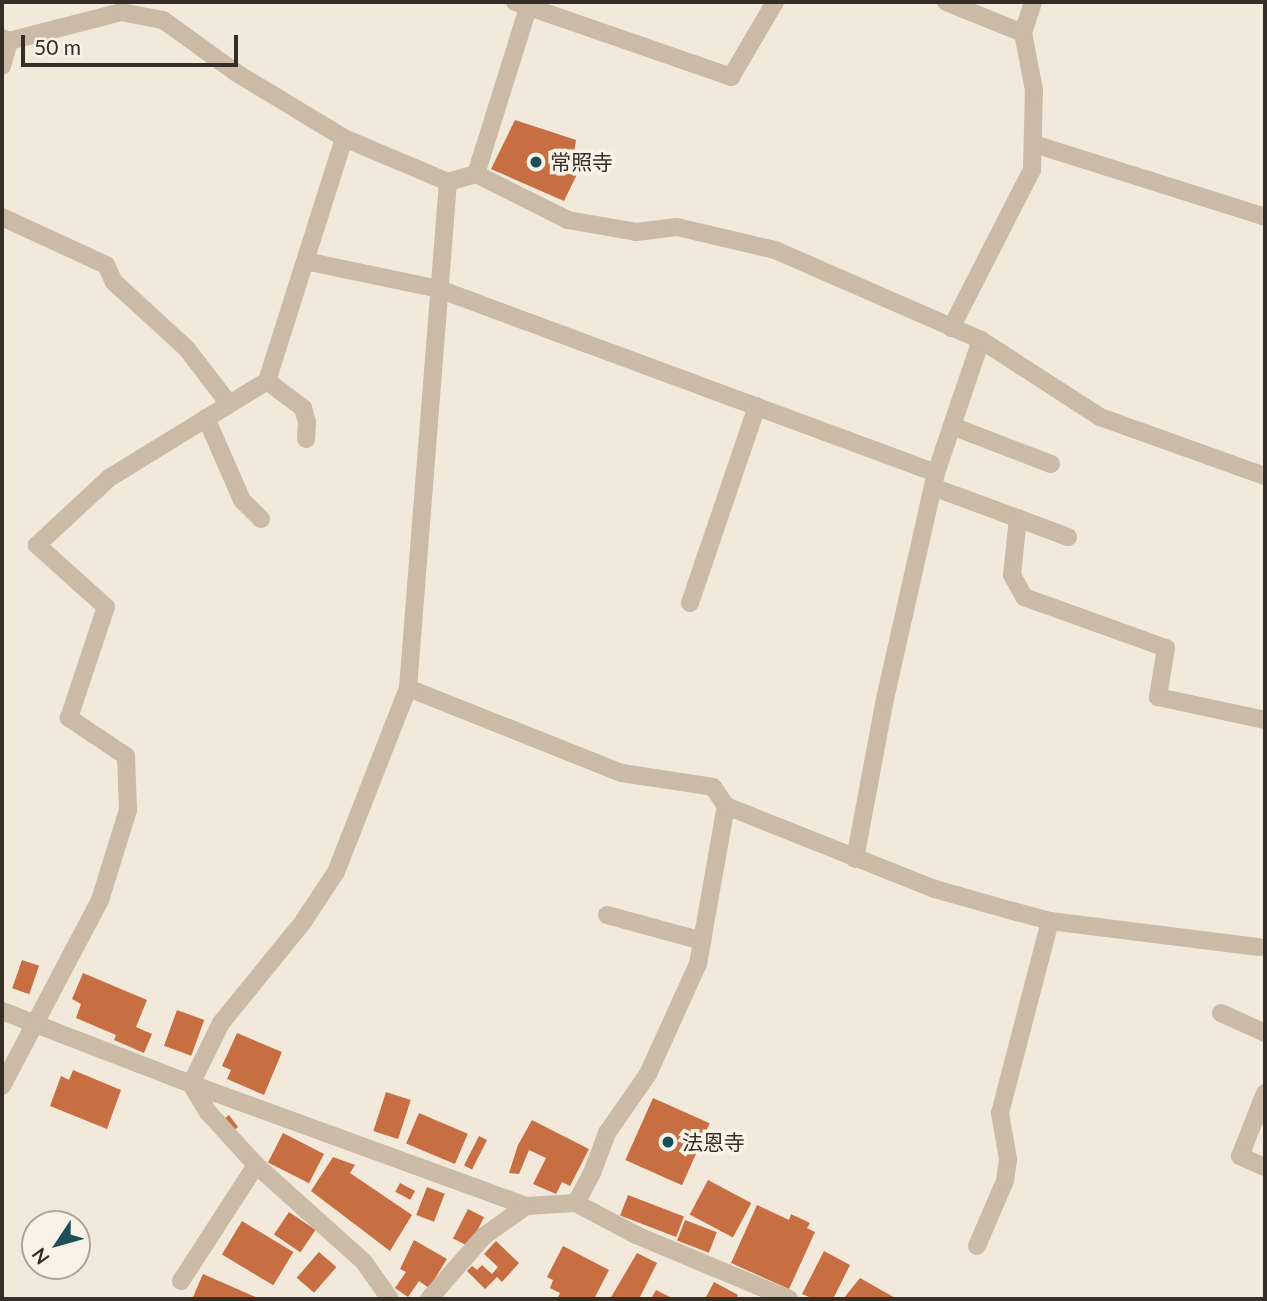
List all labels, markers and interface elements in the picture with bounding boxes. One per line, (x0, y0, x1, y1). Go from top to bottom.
scale bar (24, 21, 242, 65)
text: 50 m (34, 34, 81, 59)
place label: 常照寺 (550, 149, 613, 175)
marker: 常照寺 (528, 154, 544, 170)
place label: 法恩寺 (682, 1129, 745, 1155)
marker: 法恩寺 (660, 1134, 676, 1150)
north arrow (21, 1210, 91, 1280)
text: N (27, 1244, 54, 1269)

